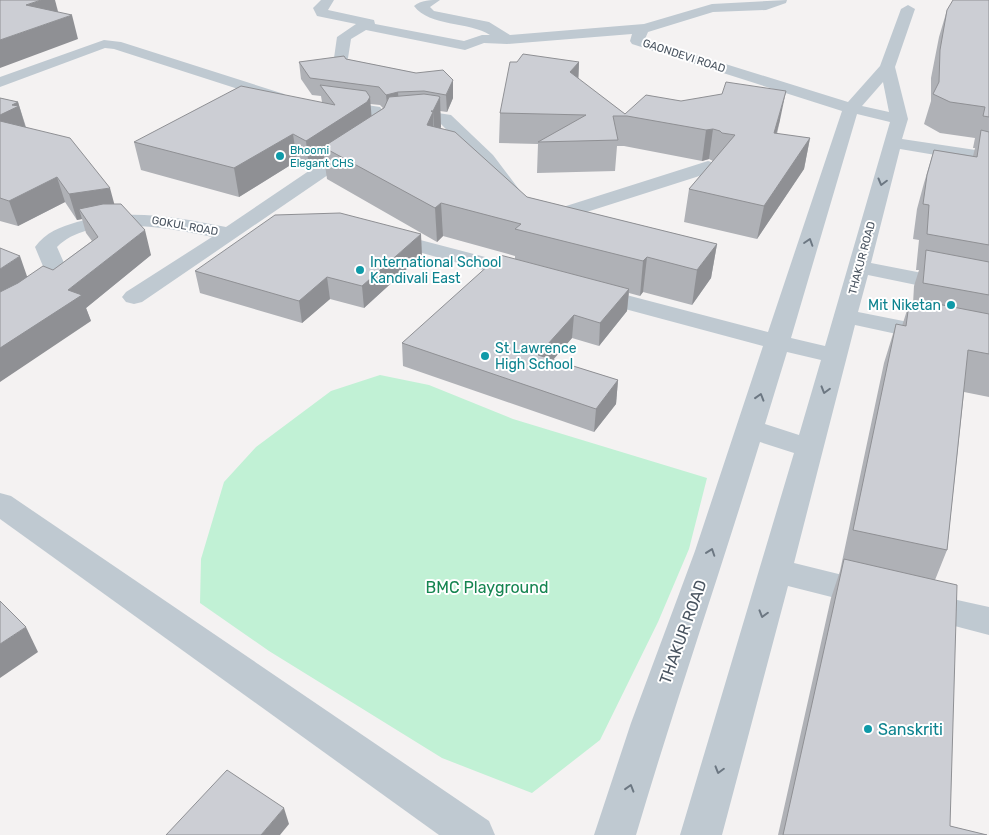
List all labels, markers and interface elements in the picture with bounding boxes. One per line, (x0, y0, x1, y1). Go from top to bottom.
street label: GAONDEVI ROAD (641, 37, 727, 75)
place label: Bhoomi Elegant CHS (290, 144, 354, 170)
marker: Bhoomi Elegant CHS (274, 150, 286, 162)
one-way arrow (878, 178, 888, 186)
street label: GOKUL ROAD (151, 214, 219, 238)
street label: THAKUR ROAD (846, 220, 878, 296)
one-way arrow (803, 238, 813, 247)
place label: International School Kandivali East (370, 254, 501, 287)
marker: International School Kandivali East (354, 264, 366, 276)
place label: Mit Niketan (868, 297, 941, 314)
marker: Mit Niketan (945, 299, 957, 311)
place label: St Lawrence High School (495, 340, 577, 373)
marker: St Lawrence High School (479, 350, 491, 362)
one-way arrow (821, 385, 831, 393)
one-way arrow (754, 393, 764, 402)
one-way arrow (705, 548, 715, 557)
street label: THAKUR ROAD (655, 577, 711, 687)
park label: BMC Playground (426, 578, 548, 597)
one-way arrow (759, 609, 769, 617)
place label: Sanskriti (878, 720, 943, 739)
marker: Sanskriti (862, 723, 874, 735)
one-way arrow (715, 766, 725, 774)
one-way arrow (624, 785, 634, 793)

